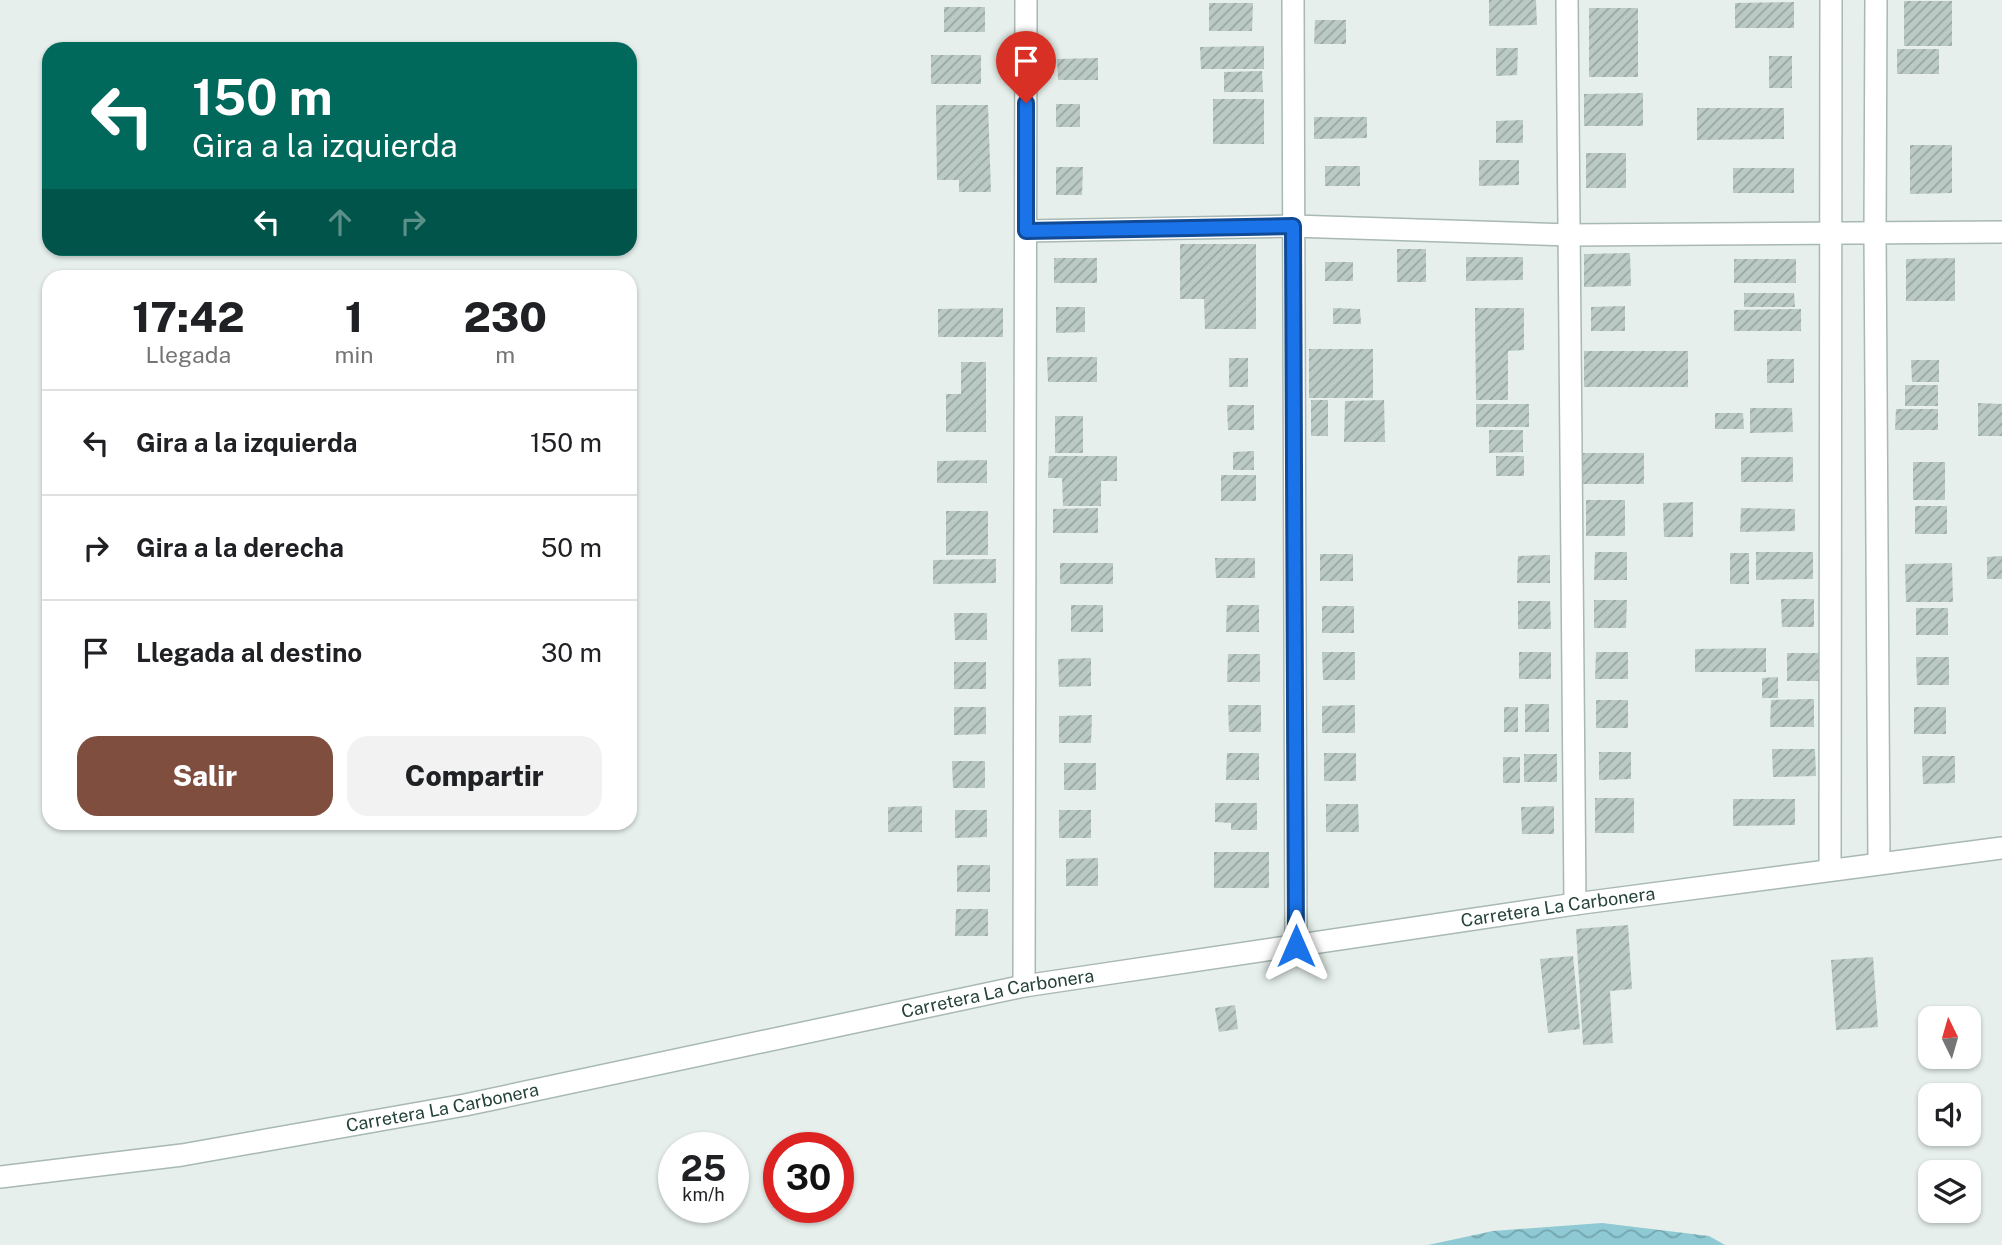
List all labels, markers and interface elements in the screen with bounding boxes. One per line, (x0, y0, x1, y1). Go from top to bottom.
pin (996, 31, 1056, 103)
icon: arrive (1007, 42, 1045, 80)
text: 150 m (192, 68, 333, 126)
icon: left (77, 70, 168, 161)
text: Gira a la izquierda (192, 127, 458, 164)
icon: left (248, 203, 286, 241)
icon: ahead (321, 203, 359, 241)
icon: right (394, 203, 432, 241)
text: 17:42 (132, 292, 245, 341)
text: 1 (345, 292, 363, 341)
text: 230 (463, 292, 547, 341)
text: Llegada (145, 341, 231, 368)
text: min (335, 341, 374, 368)
text: m (495, 341, 515, 368)
icon: left (77, 424, 115, 462)
text: Gira a la izquierda (136, 427, 358, 458)
text: 150 m (530, 427, 602, 458)
icon: right (77, 529, 115, 567)
text: Gira a la derecha (136, 532, 344, 563)
text: 50 m (541, 532, 602, 563)
icon: arrive (77, 634, 115, 672)
text: Llegada al destino (136, 637, 362, 668)
text: 30 m (541, 637, 602, 668)
button: Salir (77, 736, 333, 816)
button: Compartir (347, 736, 602, 816)
street label: Carretera La Carbonera (1459, 883, 1656, 931)
position arrow (1259, 909, 1333, 983)
street label: Carretera La Carbonera (899, 965, 1095, 1022)
north arrow (1918, 1006, 1981, 1069)
map controls (1918, 1006, 1981, 1223)
street label: Carretera La Carbonera (344, 1079, 541, 1136)
button: sound (1918, 1083, 1981, 1146)
speed limit sign: 30 (763, 1132, 854, 1223)
text: 25 (681, 1148, 726, 1189)
button: layers (1918, 1160, 1981, 1223)
text: km/h (682, 1184, 725, 1205)

